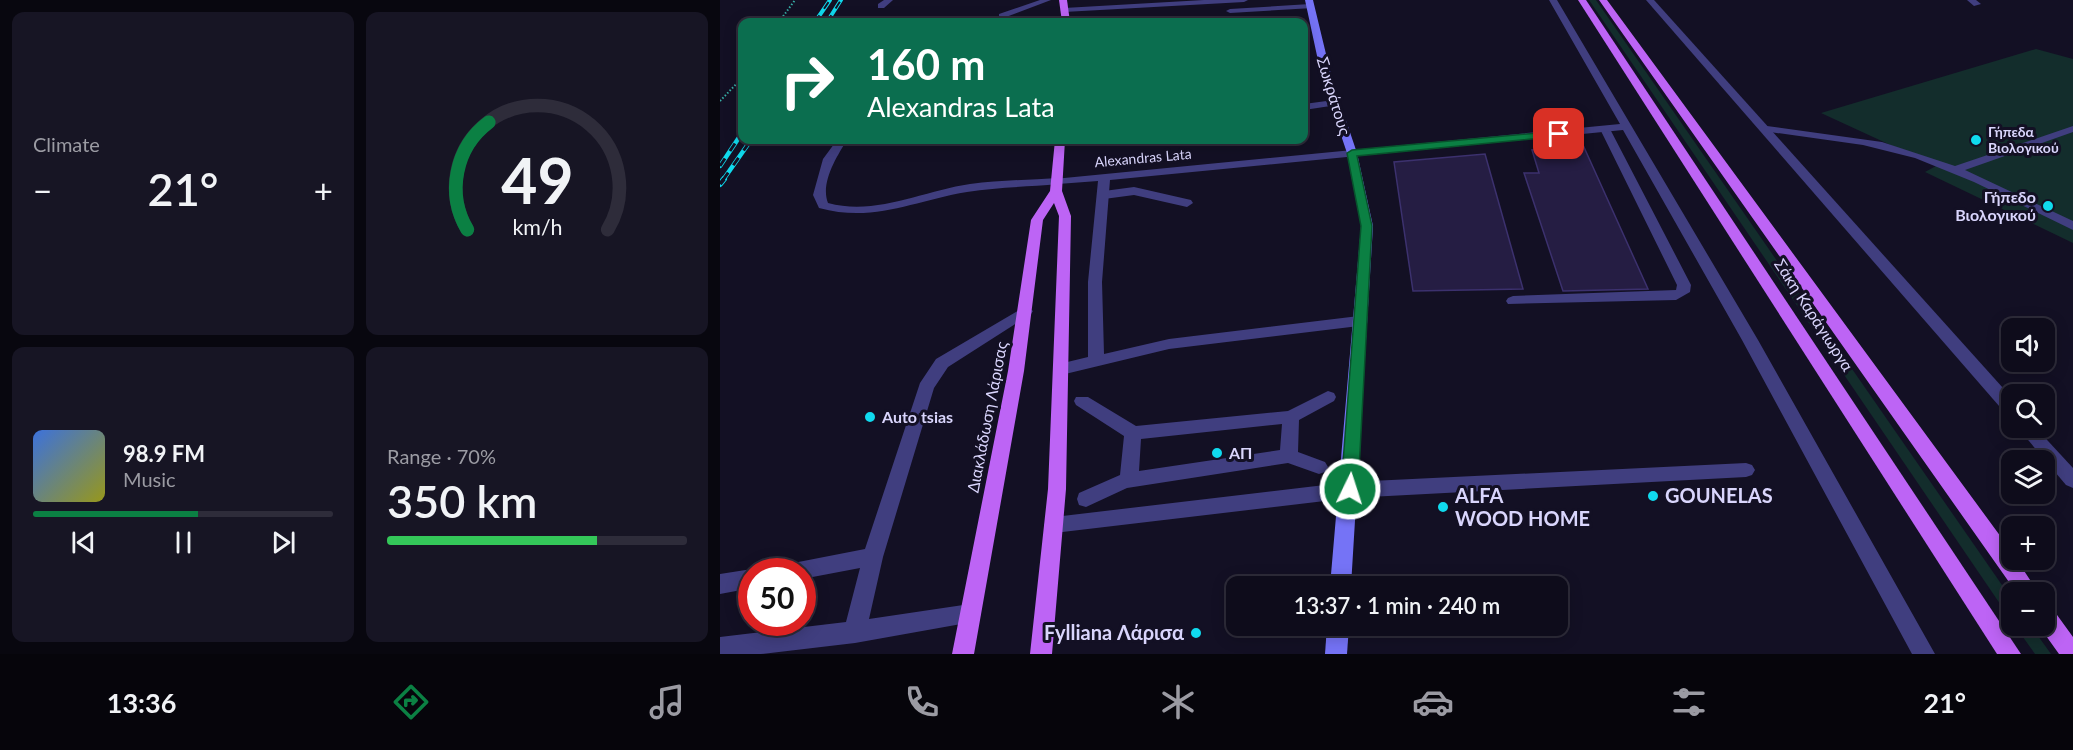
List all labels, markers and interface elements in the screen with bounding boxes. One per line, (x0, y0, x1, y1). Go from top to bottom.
text: 160 m (867, 39, 985, 89)
icon: right (768, 42, 846, 120)
street label: Σωκράτους (1314, 55, 1356, 138)
text: Alexandras Lata (867, 90, 1055, 123)
pin (1533, 108, 1584, 159)
icon: arrive (1542, 117, 1575, 150)
place label: Γήπεδα Βιολογικού (1988, 123, 2059, 156)
text: Climate (33, 132, 100, 156)
marker: Γήπεδα Βιολογικού (1969, 133, 1983, 147)
text: 49 (501, 142, 573, 217)
street label: Alexandras Lata (1094, 145, 1192, 170)
text: 21° (148, 162, 218, 216)
text: − (33, 170, 52, 210)
text: + (314, 170, 333, 210)
place label: Γήπεδο Βιολογικού (1955, 187, 2036, 224)
marker: Γήπεδο Βιολογικού (2041, 199, 2055, 213)
text: km/h (512, 215, 562, 241)
street label: Σάκη Καράγιωργα (1771, 255, 1858, 375)
map controls (2001, 318, 2055, 636)
button: sound (2001, 318, 2055, 372)
street label: Διακλάδωση Λάρισας (963, 339, 1011, 494)
button: search (2001, 384, 2055, 438)
place label: Auto tsias (881, 407, 953, 426)
marker: Auto tsias (863, 410, 877, 424)
text: 98.9 FM (123, 440, 205, 467)
place label: ΑΠ (1228, 443, 1252, 462)
text: Range · 70% (387, 444, 496, 468)
marker: ΑΠ (1210, 446, 1224, 460)
button: layers (2001, 450, 2055, 504)
position arrow (1318, 457, 1382, 521)
text: Music (123, 467, 176, 491)
text: 350 km (387, 474, 537, 528)
place label: ALFA WOOD HOME (1454, 483, 1590, 530)
place label: GOUNELAS (1665, 483, 1773, 507)
marker: GOUNELAS (1646, 489, 1660, 503)
marker: ALFA WOOD HOME (1436, 500, 1450, 514)
button: + (2001, 516, 2055, 570)
icon: previous (67, 526, 100, 559)
icon: pause (167, 526, 200, 559)
icon: next (267, 526, 300, 559)
speed limit sign: 50 (738, 558, 816, 636)
button: − (2001, 582, 2055, 636)
text: 13:37 · 1 min · 240 m (1294, 592, 1500, 619)
place label: Fylliana Λάρισα (1044, 620, 1184, 644)
marker: Fylliana Λάρισα (1189, 626, 1203, 640)
icon: directions (390, 681, 432, 723)
icon: music (646, 681, 688, 723)
icon: phone (901, 681, 943, 723)
icon: climate (1157, 681, 1199, 723)
icon: car (1412, 681, 1454, 723)
icon: filters (1668, 681, 1710, 723)
text: 13:36 (107, 686, 176, 719)
text: 21° (1924, 686, 1966, 719)

